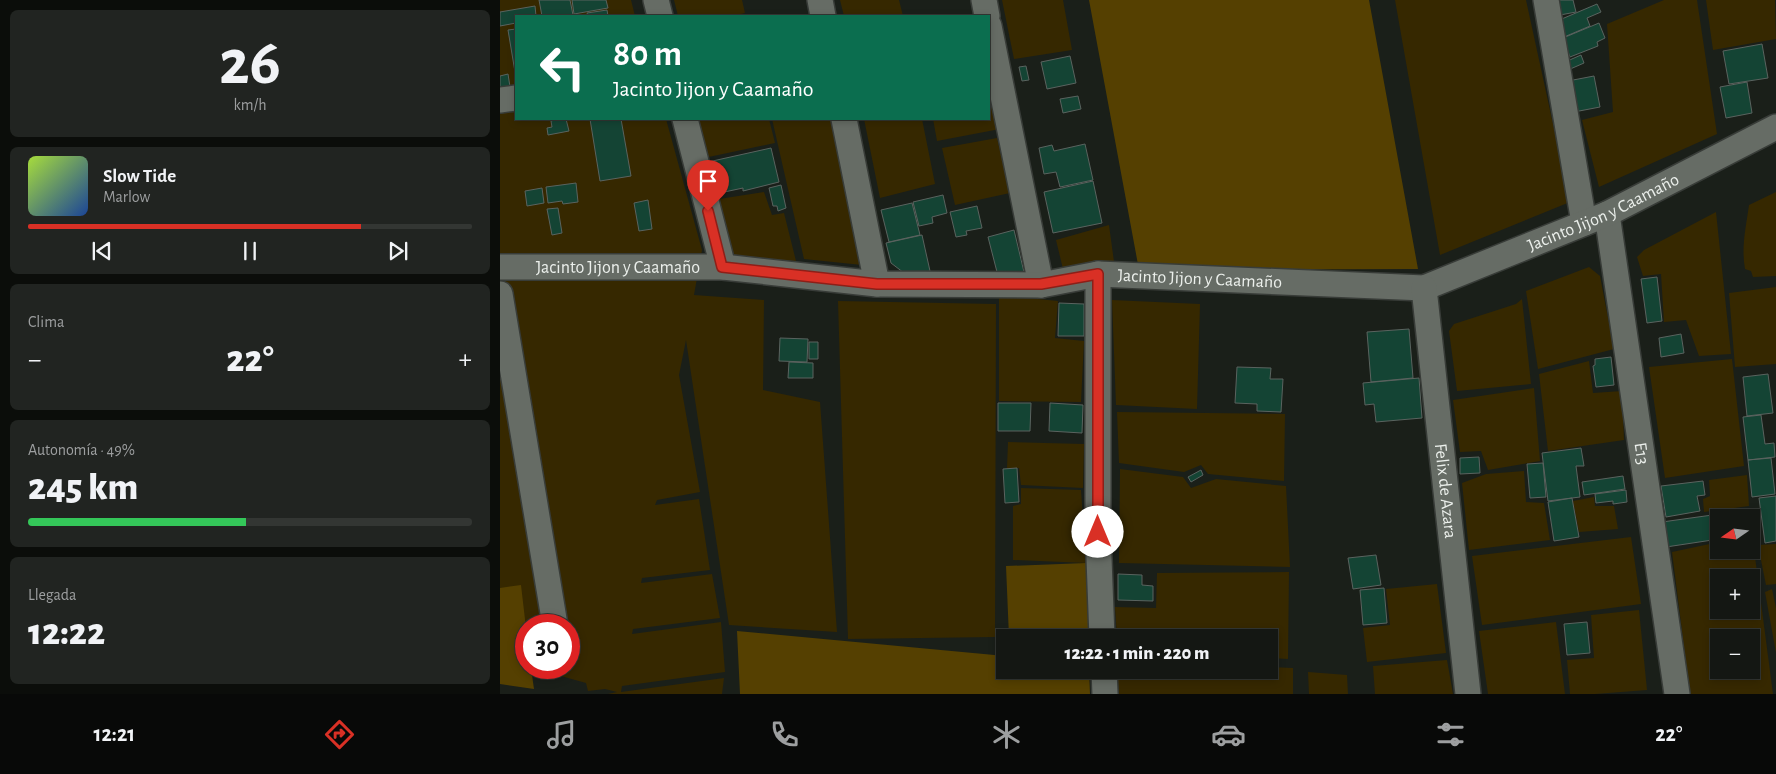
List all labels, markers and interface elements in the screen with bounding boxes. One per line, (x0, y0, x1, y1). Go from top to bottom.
text: 26 (219, 31, 281, 96)
icon: left (530, 35, 595, 100)
text: 80 m (613, 37, 682, 72)
text: Jacinto Jijon y Caamaño (613, 78, 814, 100)
text: km/h (233, 97, 267, 113)
pin (687, 160, 729, 211)
text: Slow Tide (103, 167, 176, 186)
icon: arrive (694, 167, 722, 195)
street label: Jacinto Jijon y Caamaño (1525, 170, 1682, 255)
text: Marlow (103, 189, 150, 205)
icon: previous (88, 237, 116, 265)
icon: pause (236, 237, 264, 265)
icon: next (384, 237, 412, 265)
street label: Jacinto Jijon y Caamaño (536, 259, 700, 277)
street label: Jacinto Jijon y Caamaño (1117, 267, 1283, 292)
text: Clima (28, 314, 64, 330)
text: 22° (226, 341, 274, 379)
text: − (28, 346, 41, 374)
text: + (459, 346, 472, 374)
street label: E13 (1630, 441, 1651, 466)
text: Autonomía · 49% (28, 442, 135, 458)
street label: Felix de Azara (1431, 442, 1459, 539)
text: 245 km (28, 469, 138, 507)
position arrow (1071, 505, 1123, 557)
north arrow (1710, 509, 1760, 559)
map controls (1710, 509, 1760, 679)
button: + (1710, 569, 1760, 619)
text: Llegada (28, 587, 76, 603)
text: 12:22 (28, 614, 105, 652)
speed limit sign: 30 (515, 614, 580, 679)
button: − (1710, 629, 1760, 679)
text: 12:22 · 1 min · 220 m (1065, 644, 1209, 663)
icon: directions (322, 717, 357, 752)
icon: music (544, 717, 579, 752)
icon: phone (767, 717, 802, 752)
icon: climate (989, 717, 1024, 752)
icon: car (1211, 717, 1246, 752)
icon: filters (1433, 717, 1468, 752)
text: 12:21 (94, 723, 135, 745)
text: 22° (1655, 723, 1682, 745)

